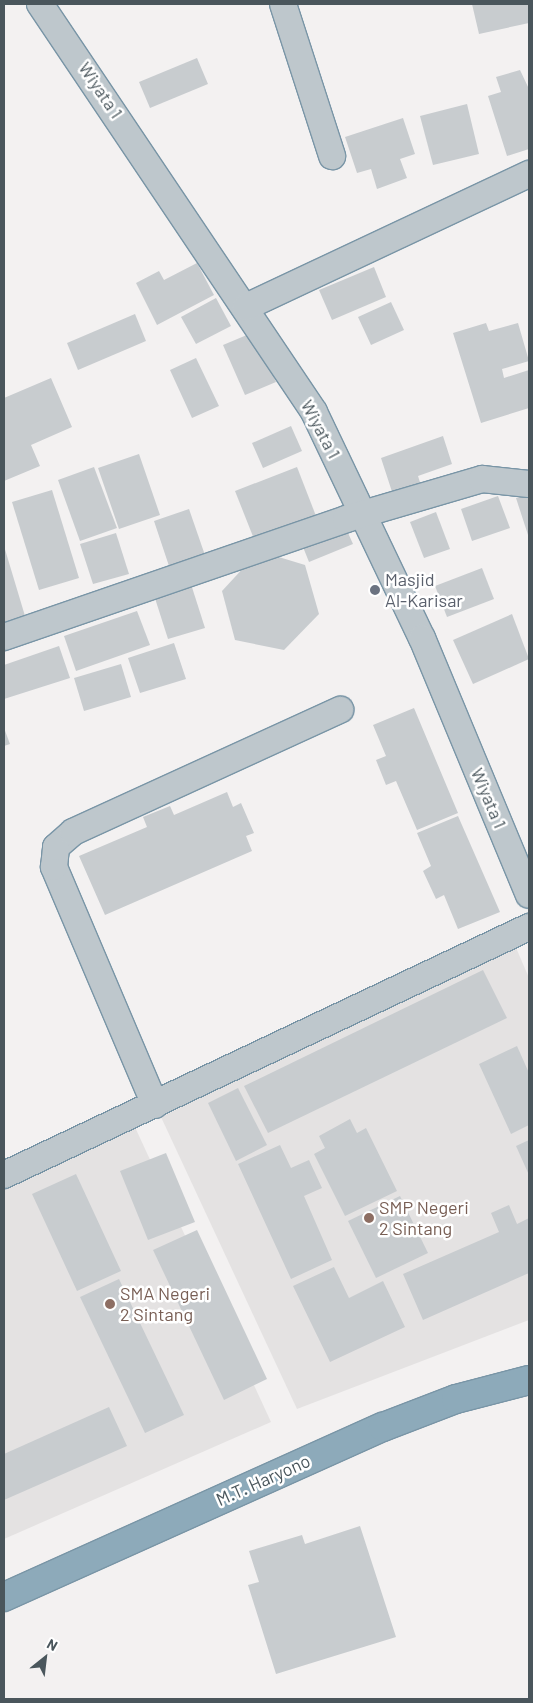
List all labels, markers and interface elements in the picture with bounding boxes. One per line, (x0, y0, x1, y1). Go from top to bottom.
street label: Wiyata 1 (74, 58, 128, 122)
street label: Wiyata 1 (297, 396, 345, 462)
place label: Masjid Al-Karisar (385, 569, 463, 612)
marker: Masjid Al-Karisar (369, 584, 381, 596)
street label: Wiyata 1 (467, 765, 511, 831)
place label: SMP Negeri 2 Sintang (379, 1197, 469, 1240)
marker: SMP Negeri 2 Sintang (363, 1212, 375, 1224)
place label: SMA Negeri 2 Sintang (120, 1283, 210, 1326)
marker: SMA Negeri 2 Sintang (104, 1298, 116, 1310)
street label: M.T. Haryono (213, 1450, 313, 1510)
north arrow (20, 1633, 70, 1683)
text: N (44, 1635, 61, 1654)

